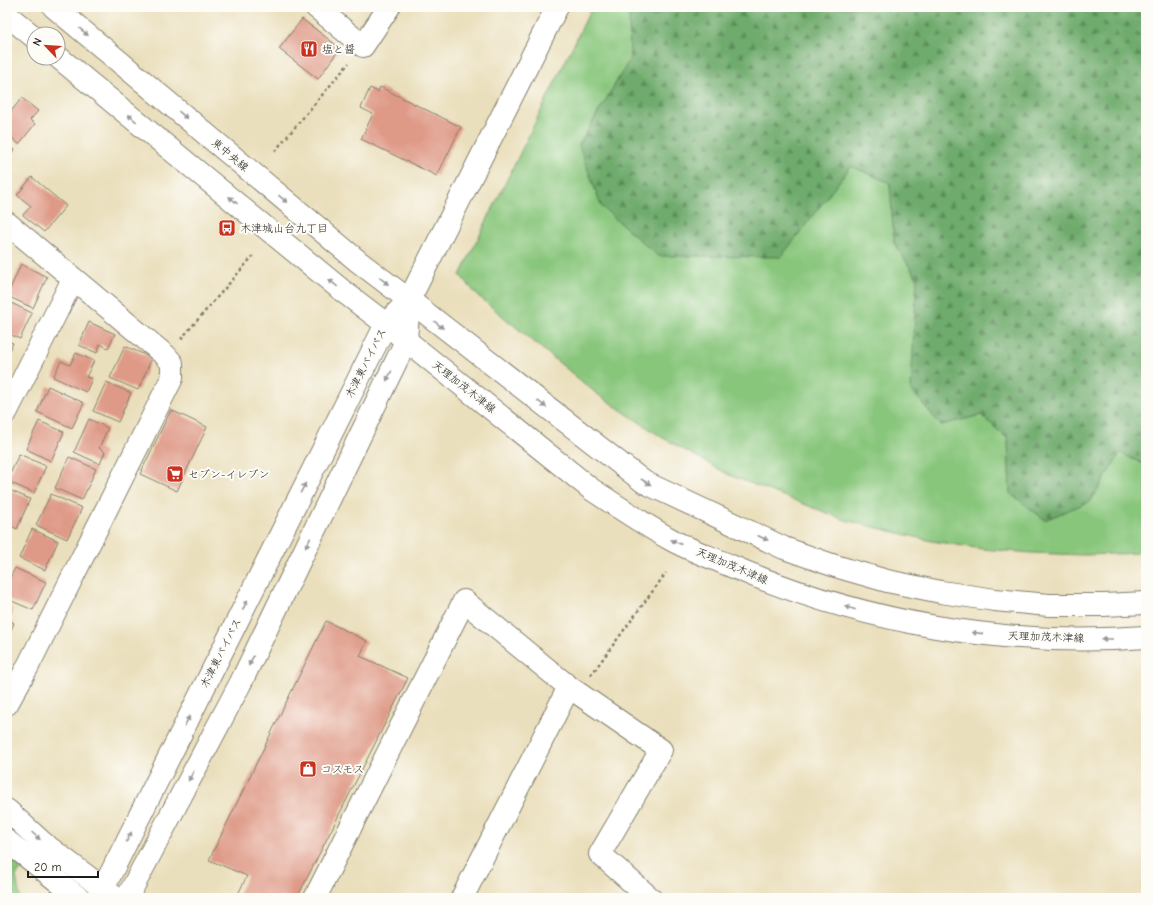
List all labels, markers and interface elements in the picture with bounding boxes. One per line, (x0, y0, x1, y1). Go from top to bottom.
north arrow (26, 26, 66, 66)
one-way arrow (78, 28, 89, 37)
text: N (30, 36, 45, 48)
restaurant icon: 塩と醤 (299, 39, 319, 59)
place label: 塩と醤 (322, 43, 355, 56)
one-way arrow (178, 111, 189, 120)
one-way arrow (127, 113, 138, 122)
street label: 東中央線 (209, 136, 251, 174)
one-way arrow (278, 194, 288, 203)
one-way arrow (227, 196, 238, 205)
bus stop icon: 木津城山台九丁目 (217, 218, 237, 238)
place label: 木津城山台九丁目 (240, 222, 328, 235)
one-way arrow (378, 277, 389, 285)
one-way arrow (328, 279, 339, 287)
one-way arrow (434, 320, 445, 329)
street label: 木津東バイパス (343, 326, 389, 400)
street label: 天理加茂木津線 (430, 358, 498, 416)
one-way arrow (386, 370, 392, 382)
one-way arrow (537, 400, 548, 408)
supermarket icon: セブン-イレブン (165, 464, 185, 484)
place label: セブン-イレブン (188, 468, 269, 481)
one-way arrow (640, 479, 652, 486)
one-way arrow (300, 483, 306, 494)
one-way arrow (758, 535, 769, 541)
one-way arrow (305, 538, 311, 549)
one-way arrow (671, 539, 682, 545)
street label: 天理加茂木津線 (694, 545, 770, 587)
one-way arrow (242, 599, 248, 610)
one-way arrow (844, 605, 856, 611)
street label: 木津東バイパス (198, 616, 244, 690)
street label: 天理加茂木津線 (1007, 629, 1085, 645)
one-way arrow (971, 630, 983, 636)
one-way arrow (1100, 636, 1113, 642)
one-way arrow (248, 655, 255, 666)
one-way arrow (184, 715, 190, 727)
shop icon: コスモス (298, 759, 318, 779)
place label: コスモス (321, 763, 364, 776)
one-way arrow (188, 770, 195, 782)
one-way arrow (31, 831, 41, 841)
one-way arrow (126, 831, 132, 843)
scale bar (28, 853, 98, 879)
text: 20 m (34, 860, 62, 874)

